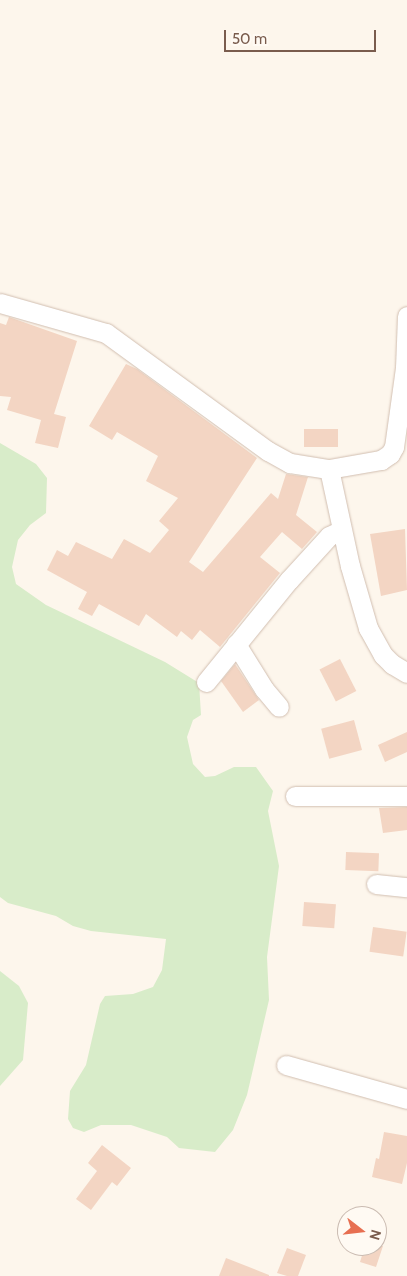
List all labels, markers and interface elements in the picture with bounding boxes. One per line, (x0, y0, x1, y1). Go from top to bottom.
scale bar (227, 20, 380, 52)
text: 50 m (232, 30, 267, 48)
north arrow (337, 1206, 387, 1256)
text: N (365, 1228, 385, 1242)

